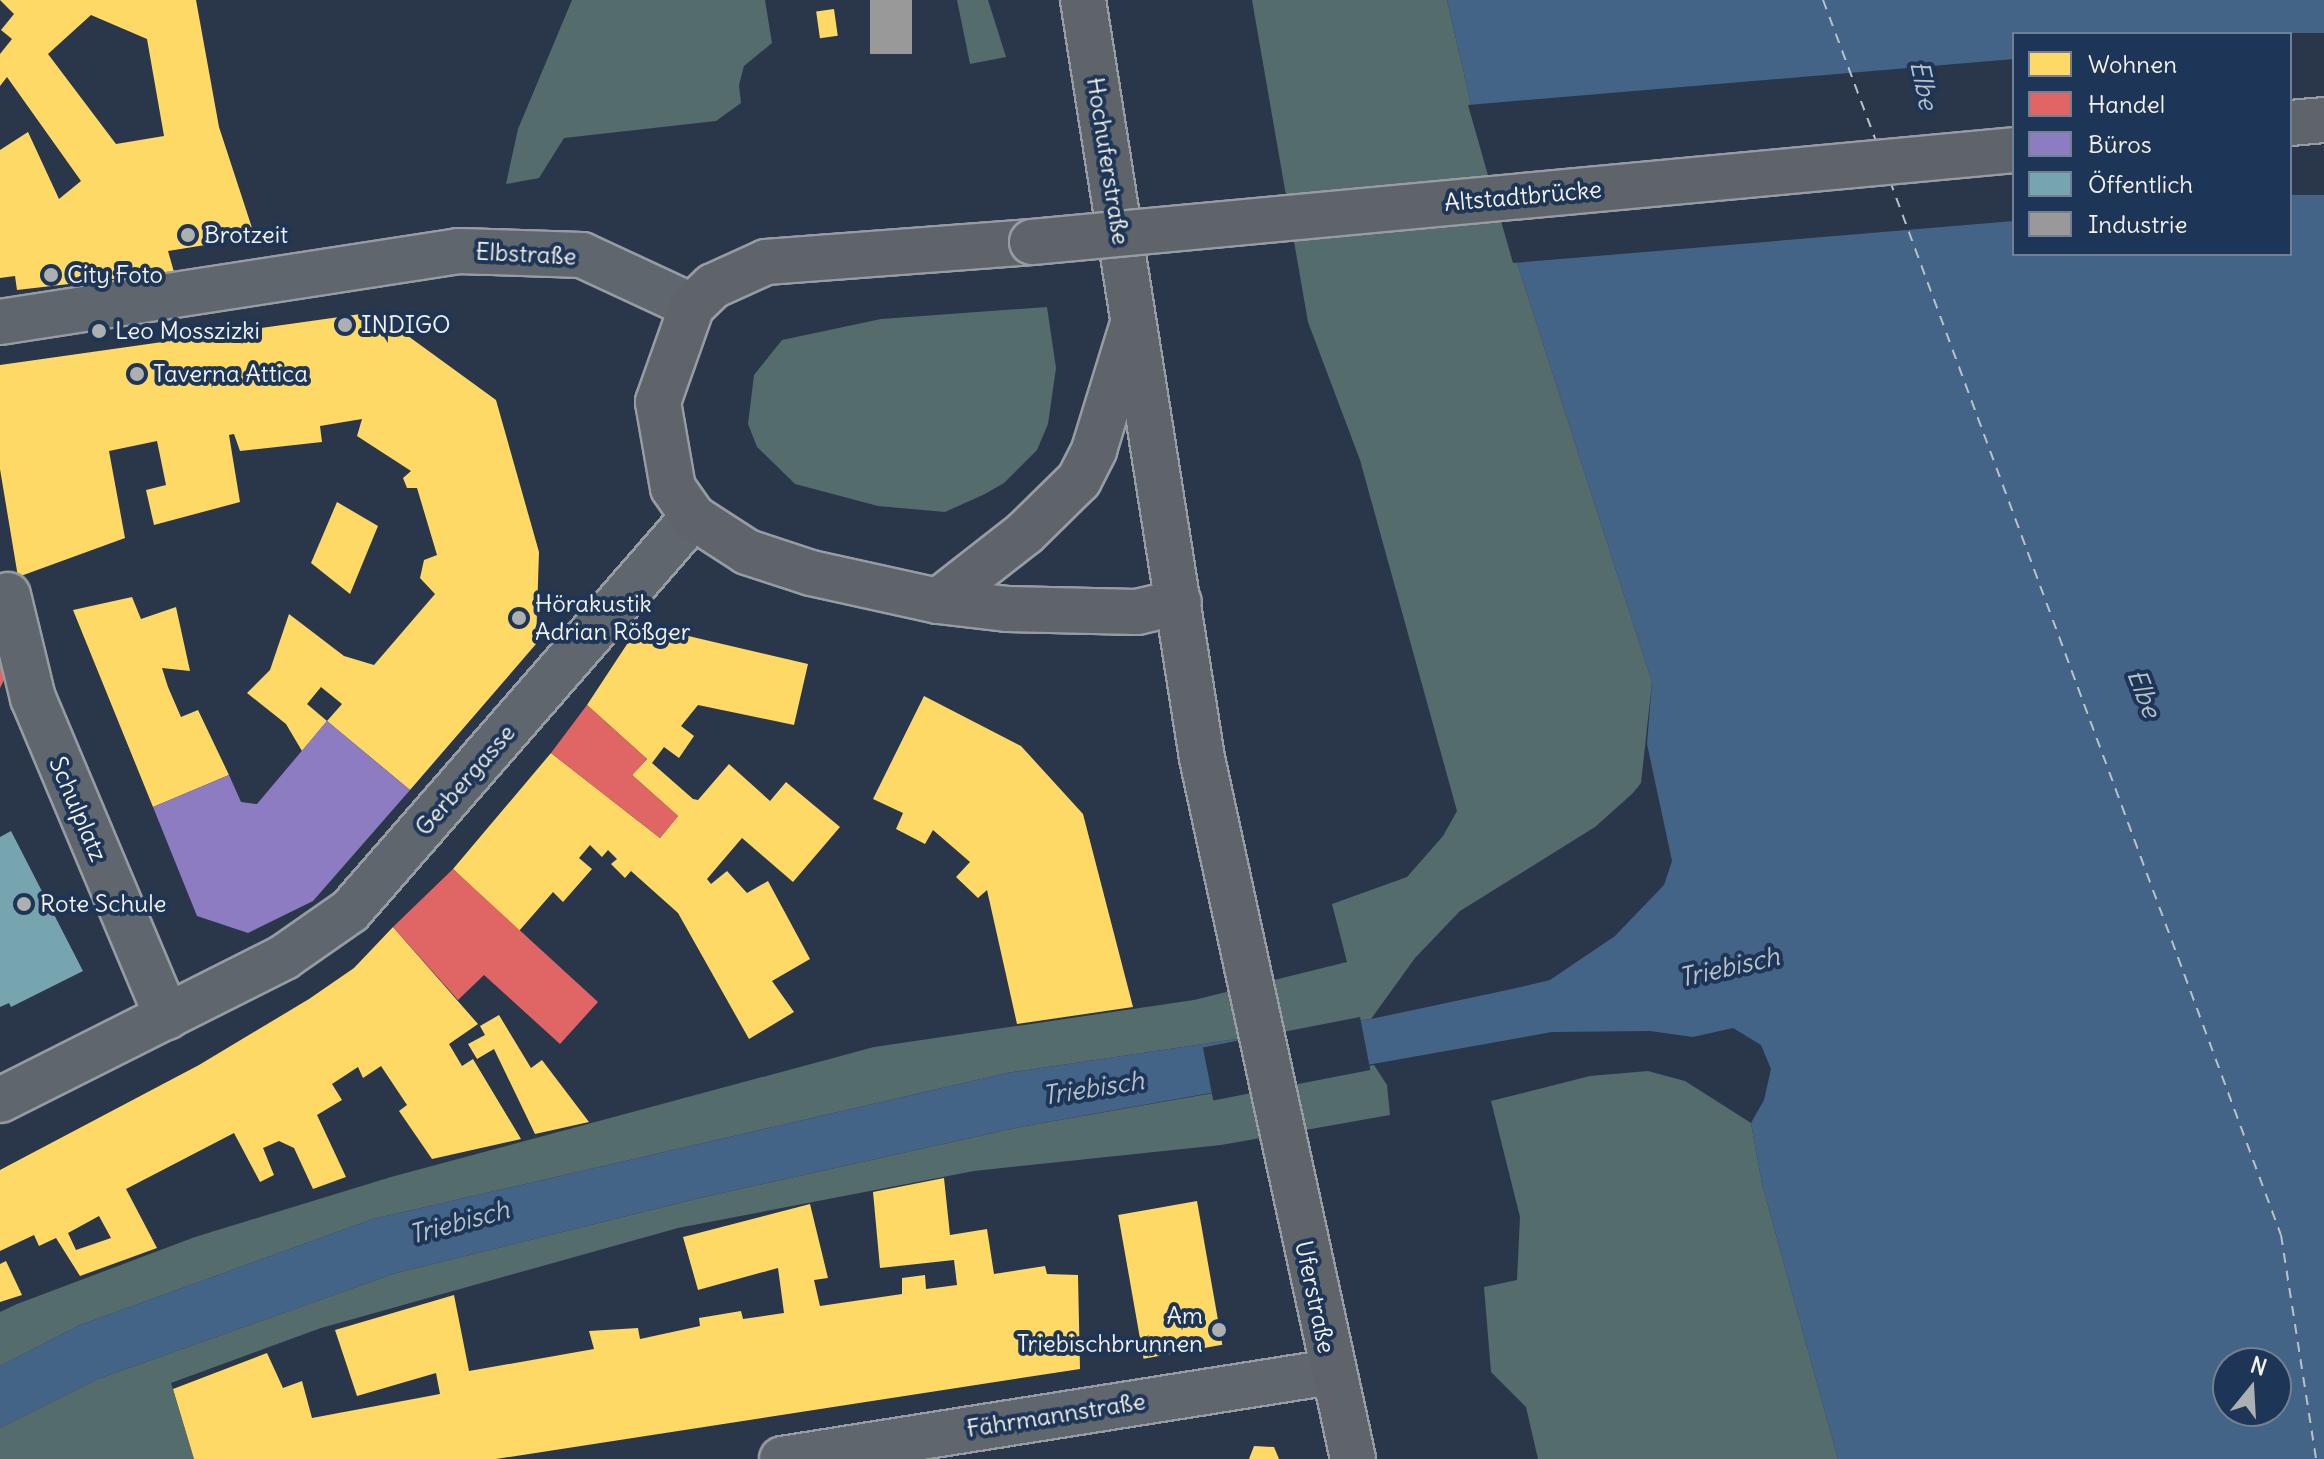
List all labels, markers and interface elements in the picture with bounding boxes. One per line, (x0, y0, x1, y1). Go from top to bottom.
legend (2012, 32, 2292, 256)
text: Wohnen (2088, 49, 2177, 79)
water label: Elbe (1904, 58, 1944, 112)
street label: Hochuferstraße (1081, 75, 1135, 247)
text: Handel (2088, 89, 2165, 119)
text: Büros (2088, 129, 2152, 159)
text: Öffentlich (2088, 169, 2193, 199)
street label: Altstadtbrücke (1443, 175, 1603, 217)
text: Industrie (2088, 209, 2187, 239)
place label: Brotzeit (204, 221, 288, 249)
marker: Brotzeit (179, 226, 197, 244)
street label: Elbstraße (475, 237, 577, 271)
place label: City Foto (67, 261, 163, 289)
marker: City Foto (42, 266, 60, 284)
place label: INDIGO (361, 311, 451, 339)
marker: INDIGO (336, 316, 354, 334)
place label: Leo Mosszizki (115, 317, 260, 345)
marker: Leo Mosszizki (90, 322, 108, 340)
place label: Taverna Attica (153, 360, 308, 388)
marker: Taverna Attica (128, 365, 146, 383)
place label: Hörakustik Adrian Rößger (535, 590, 691, 646)
marker: Hörakustik Adrian Rößger (510, 609, 528, 627)
water label: Elbe (2121, 664, 2167, 722)
street label: Gerbergasse (409, 719, 521, 841)
street label: Schulplatz (43, 752, 113, 866)
place label: Rote Schule (40, 890, 166, 918)
marker: Rote Schule (15, 895, 33, 913)
water label: Triebisch (1676, 940, 1782, 994)
water label: Triebisch (1040, 1065, 1146, 1111)
water label: Triebisch (405, 1194, 513, 1250)
street label: Uferstraße (1289, 1238, 1341, 1356)
place label: Am Triebischbrunnen (1017, 1302, 1203, 1358)
marker: Am Triebischbrunnen (1210, 1321, 1228, 1339)
north arrow (2212, 1347, 2292, 1427)
text: N (2247, 1350, 2270, 1382)
street label: Fährmannstraße (965, 1387, 1147, 1443)

